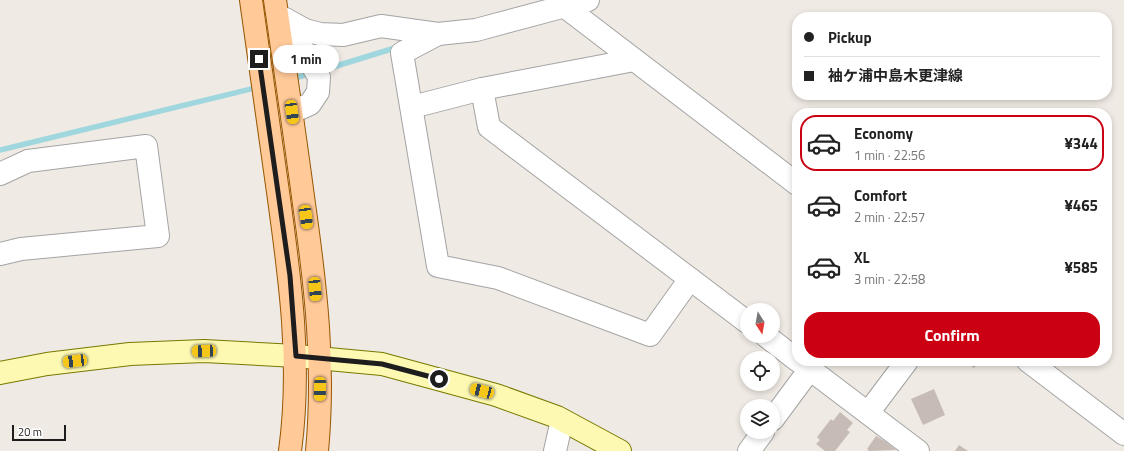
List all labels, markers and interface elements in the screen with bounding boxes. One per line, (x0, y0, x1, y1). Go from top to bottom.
text: Pickup (828, 26, 872, 49)
callout: 1 min (273, 45, 339, 73)
text: 1 min (290, 49, 322, 69)
route end (250, 50, 268, 68)
text: 袖ケ浦中島木更津線 (828, 64, 963, 87)
car (284, 99, 300, 125)
text: Economy (854, 122, 913, 145)
icon: car (806, 125, 842, 161)
text: ¥344 (1064, 132, 1098, 155)
text: 1 min · 22:56 (854, 145, 925, 165)
text: Comfort (854, 184, 907, 207)
icon: car (806, 187, 842, 223)
text: ¥465 (1064, 194, 1098, 217)
car (298, 204, 314, 230)
text: 2 min · 22:57 (854, 207, 925, 227)
text: XL (854, 246, 870, 269)
icon: car (806, 249, 842, 285)
text: ¥585 (1064, 256, 1098, 279)
text: 3 min · 22:58 (854, 269, 925, 289)
car (308, 277, 322, 301)
north arrow (740, 303, 780, 343)
map controls (740, 303, 780, 439)
button: Confirm (804, 312, 1100, 358)
car (192, 345, 216, 357)
button: locate (740, 351, 780, 391)
car (62, 354, 88, 368)
route start (430, 370, 448, 388)
car (314, 377, 326, 401)
car (469, 382, 495, 400)
button: layers (740, 399, 780, 439)
scale bar (12, 423, 66, 442)
text: 20 m (18, 424, 42, 440)

